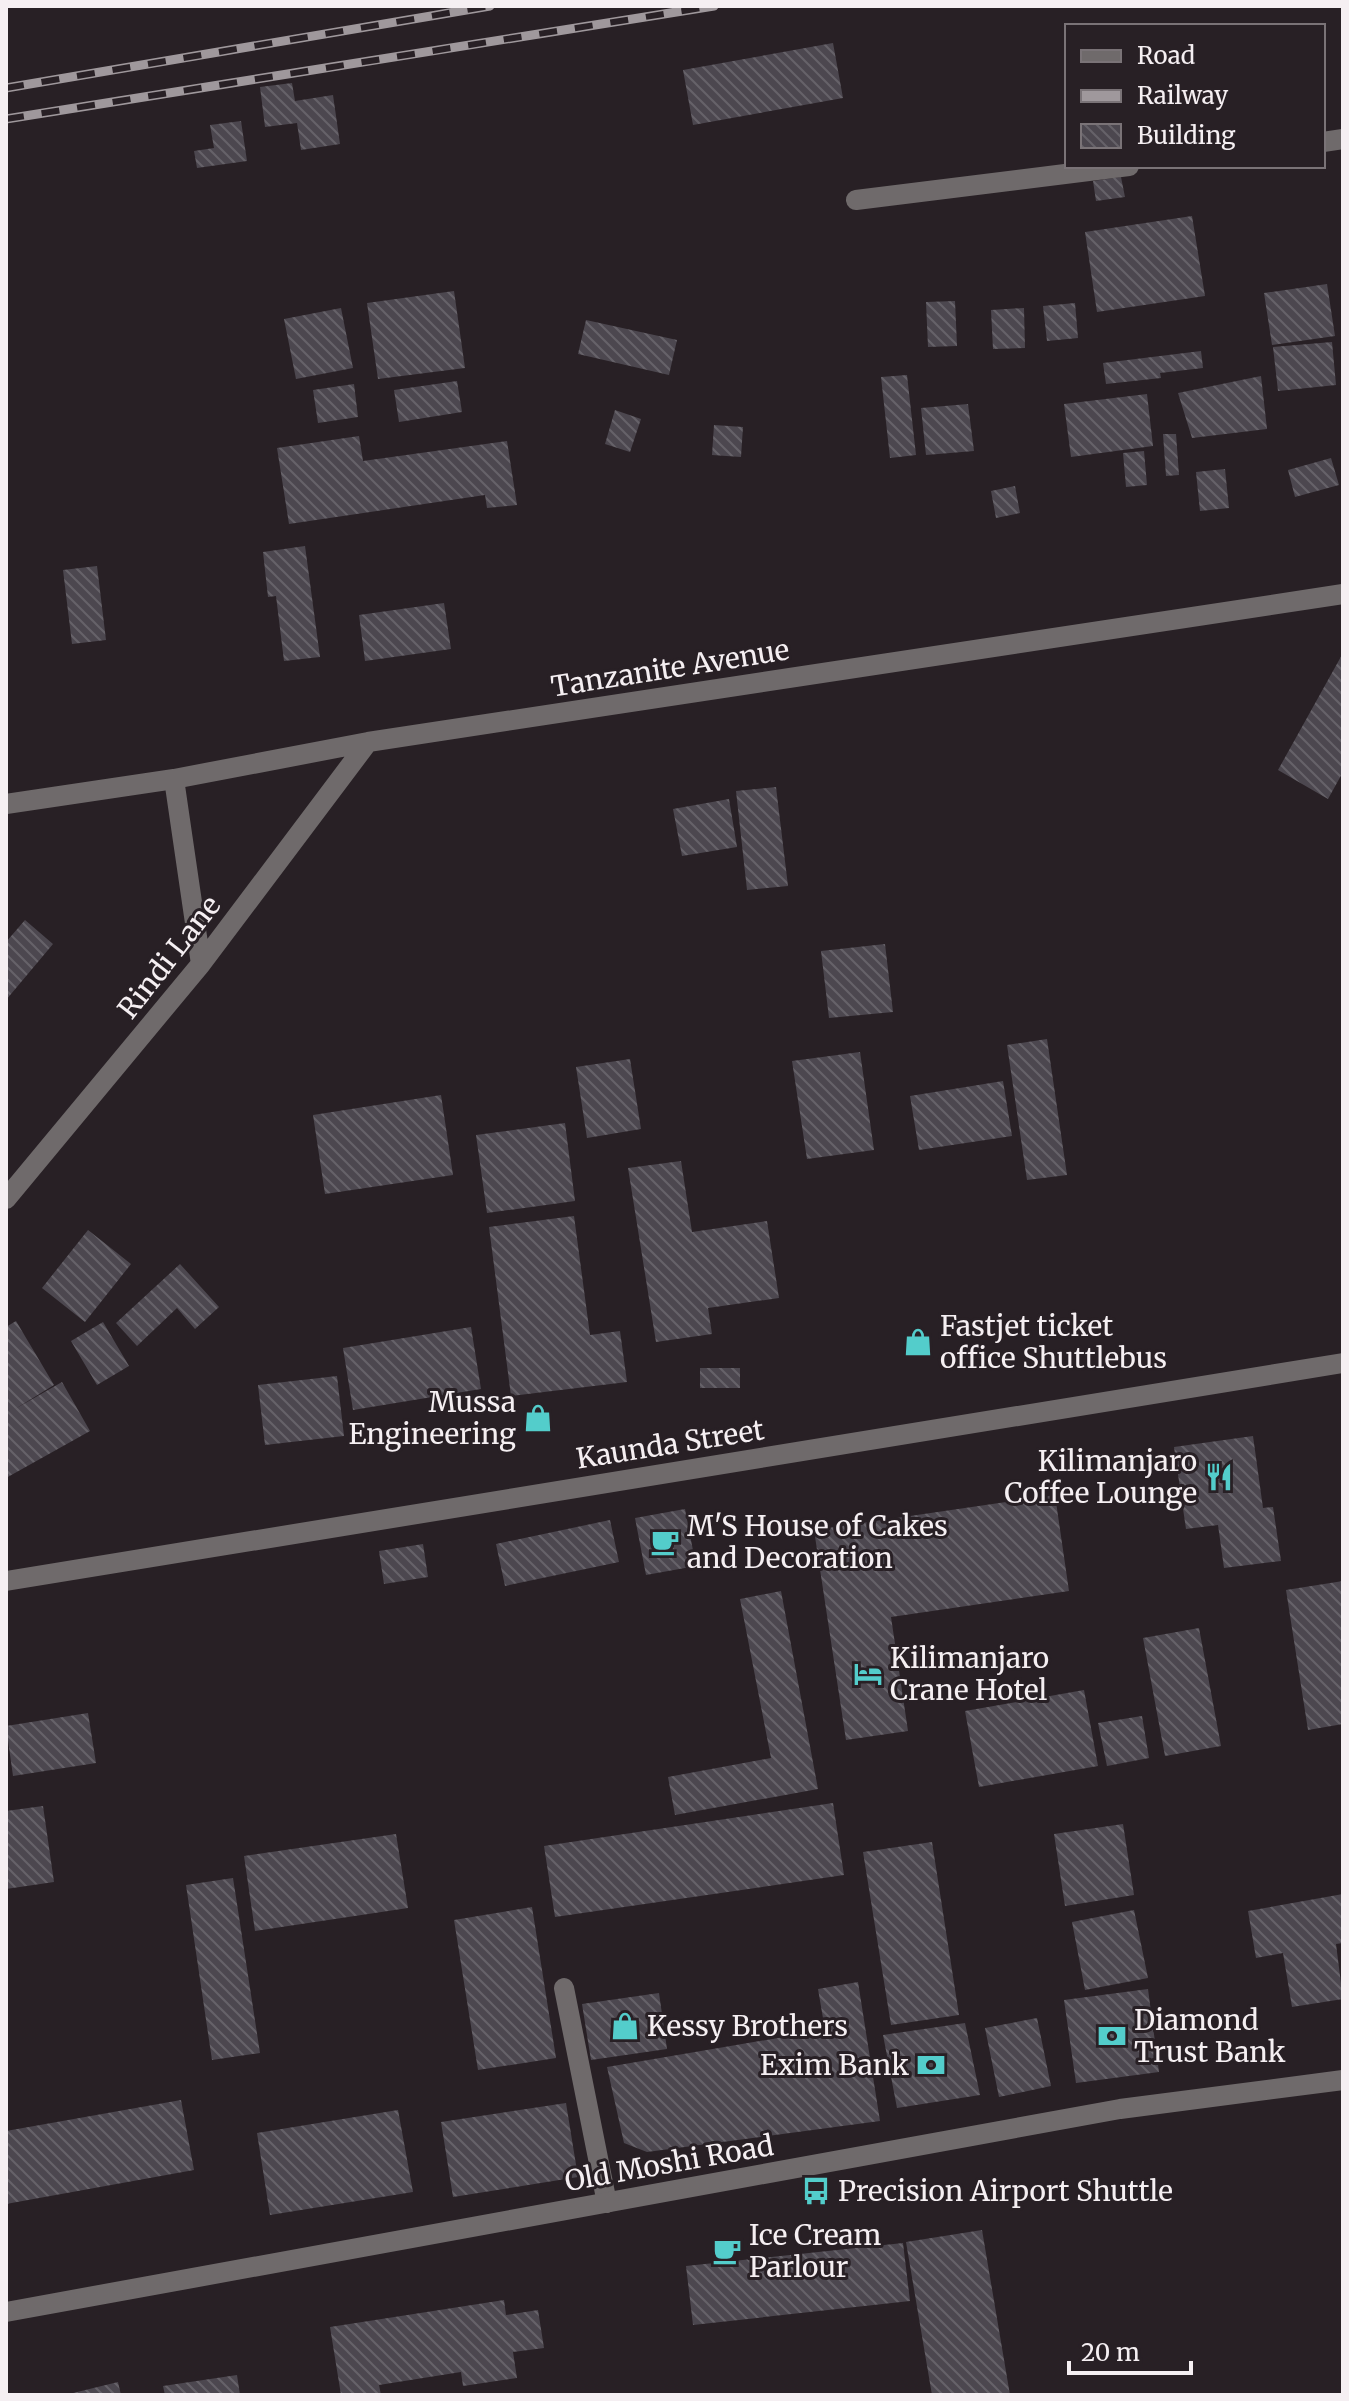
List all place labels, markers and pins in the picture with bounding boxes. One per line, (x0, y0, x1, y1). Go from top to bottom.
place label: Fastjet ticket office Shuttlebus (940, 1308, 1167, 1376)
shop icon: Fastjet ticket office Shuttlebus (903, 1327, 933, 1357)
place label: Mussa Engineering (349, 1384, 516, 1452)
shop icon: Mussa Engineering (523, 1403, 553, 1433)
place label: Kilimanjaro Coffee Lounge (1004, 1443, 1197, 1511)
restaurant icon: Kilimanjaro Coffee Lounge (1204, 1462, 1234, 1492)
place label: M'S House of Cakes and Decoration (687, 1508, 948, 1576)
cafe icon: M'S House of Cakes and Decoration (650, 1527, 680, 1557)
place label: Kilimanjaro Crane Hotel (890, 1640, 1049, 1708)
hotel icon: Kilimanjaro Crane Hotel (853, 1659, 883, 1689)
place label: Diamond Trust Bank (1134, 2002, 1286, 2070)
place label: Kessy Brothers (647, 2008, 848, 2044)
shop icon: Kessy Brothers (610, 2011, 640, 2041)
bank icon: Diamond Trust Bank (1097, 2021, 1127, 2051)
place label: Exim Bank (760, 2047, 909, 2083)
bank icon: Exim Bank (916, 2050, 946, 2080)
place label: Precision Airport Shuttle (838, 2173, 1173, 2209)
bus stop icon: Precision Airport Shuttle (801, 2176, 831, 2206)
place label: Ice Cream Parlour (749, 2217, 881, 2285)
cafe icon: Ice Cream Parlour (712, 2236, 742, 2266)

